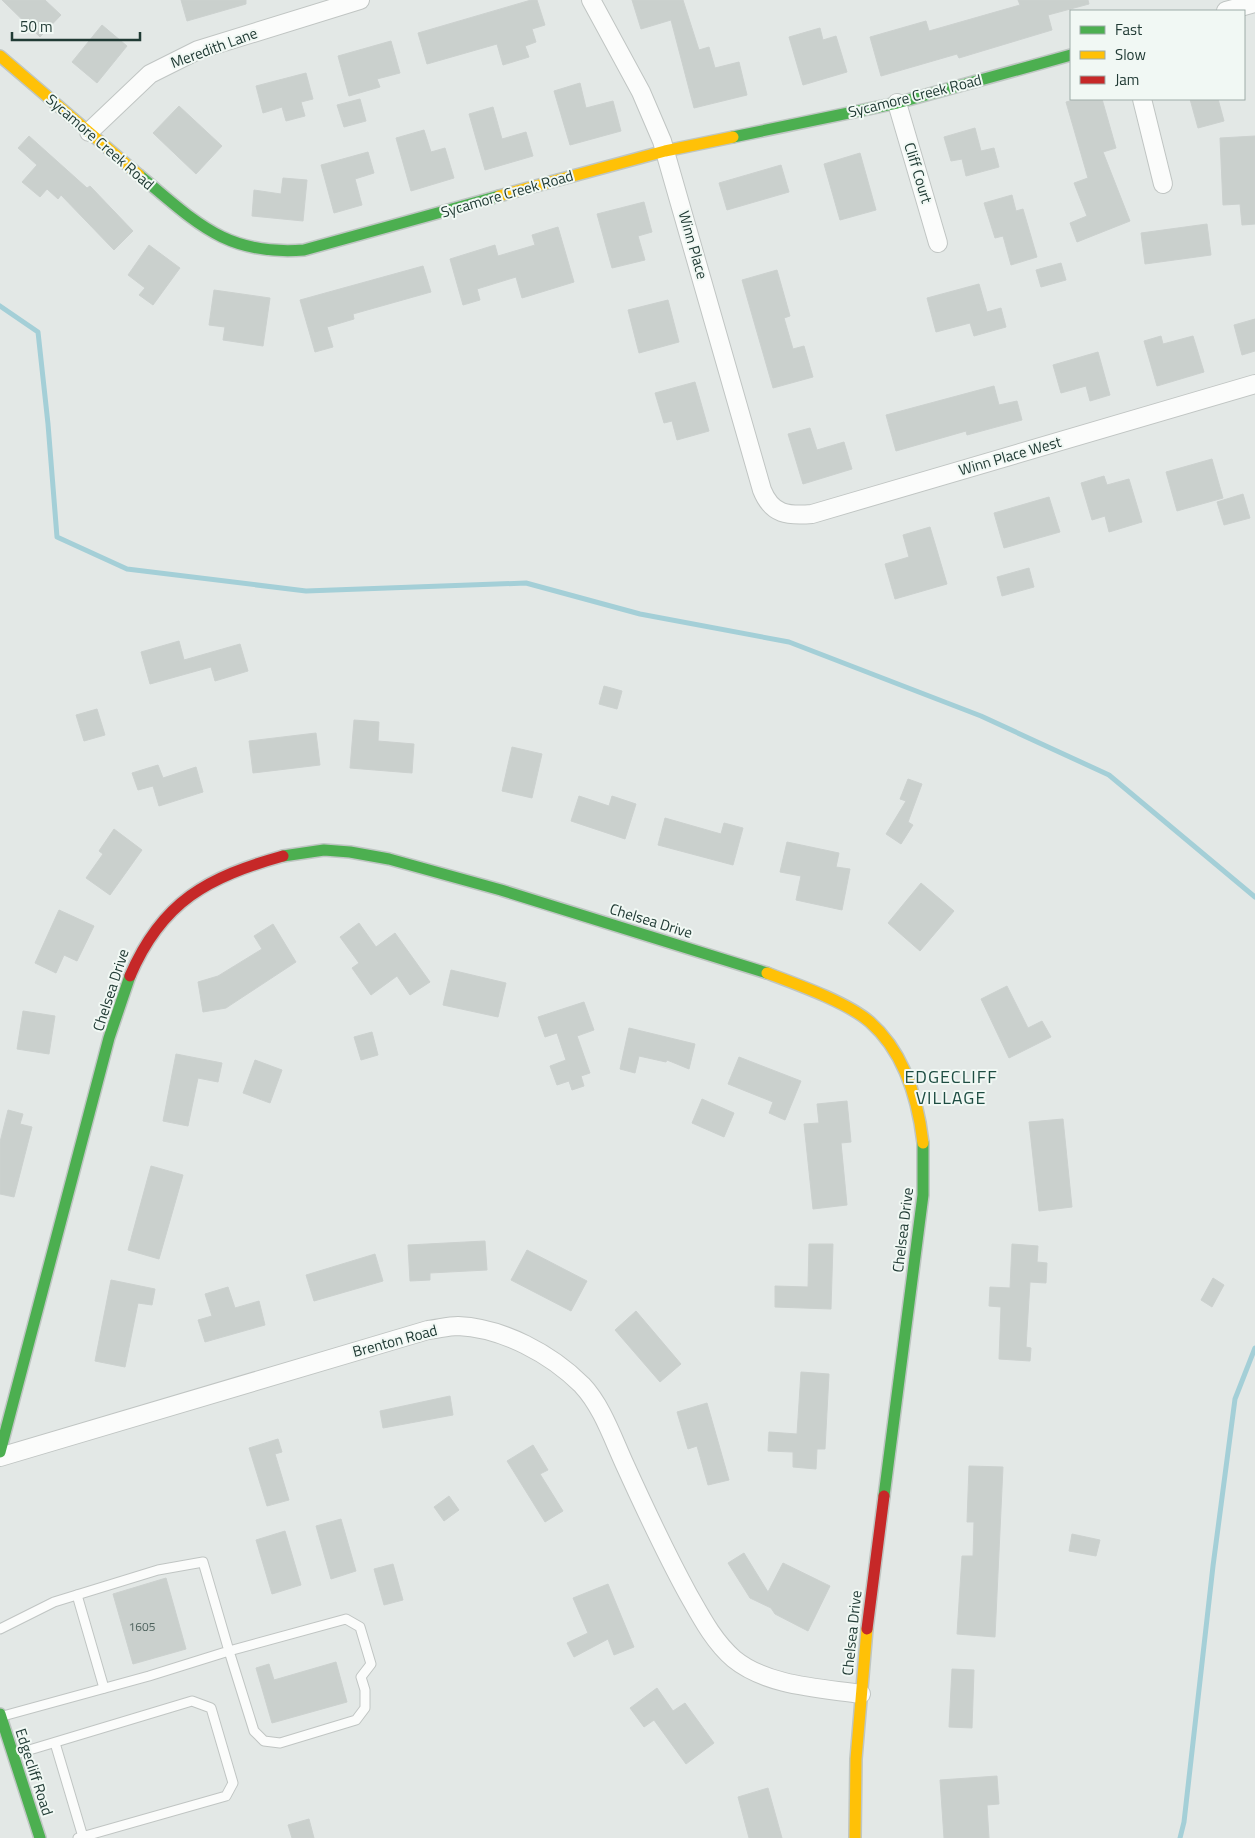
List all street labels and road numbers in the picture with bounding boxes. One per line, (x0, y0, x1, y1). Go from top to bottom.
street label: Meredith Lane (167, 21, 260, 74)
street label: Sycamore Creek Road (846, 68, 984, 123)
street label: Sycamore Creek Road (41, 88, 159, 195)
street label: Cliff Court (898, 140, 939, 207)
street label: Sycamore Creek Road (438, 164, 576, 223)
street label: Winn Place (673, 208, 714, 282)
street label: Winn Place West (956, 430, 1065, 481)
street label: Chelsea Drive (607, 897, 695, 944)
street label: Chelsea Drive (86, 946, 135, 1034)
street label: Chelsea Drive (886, 1186, 919, 1274)
street label: Brenton Road (350, 1318, 440, 1363)
street label: Chelsea Drive (836, 1589, 867, 1677)
street label: Edgecliff Road (10, 1725, 59, 1818)

